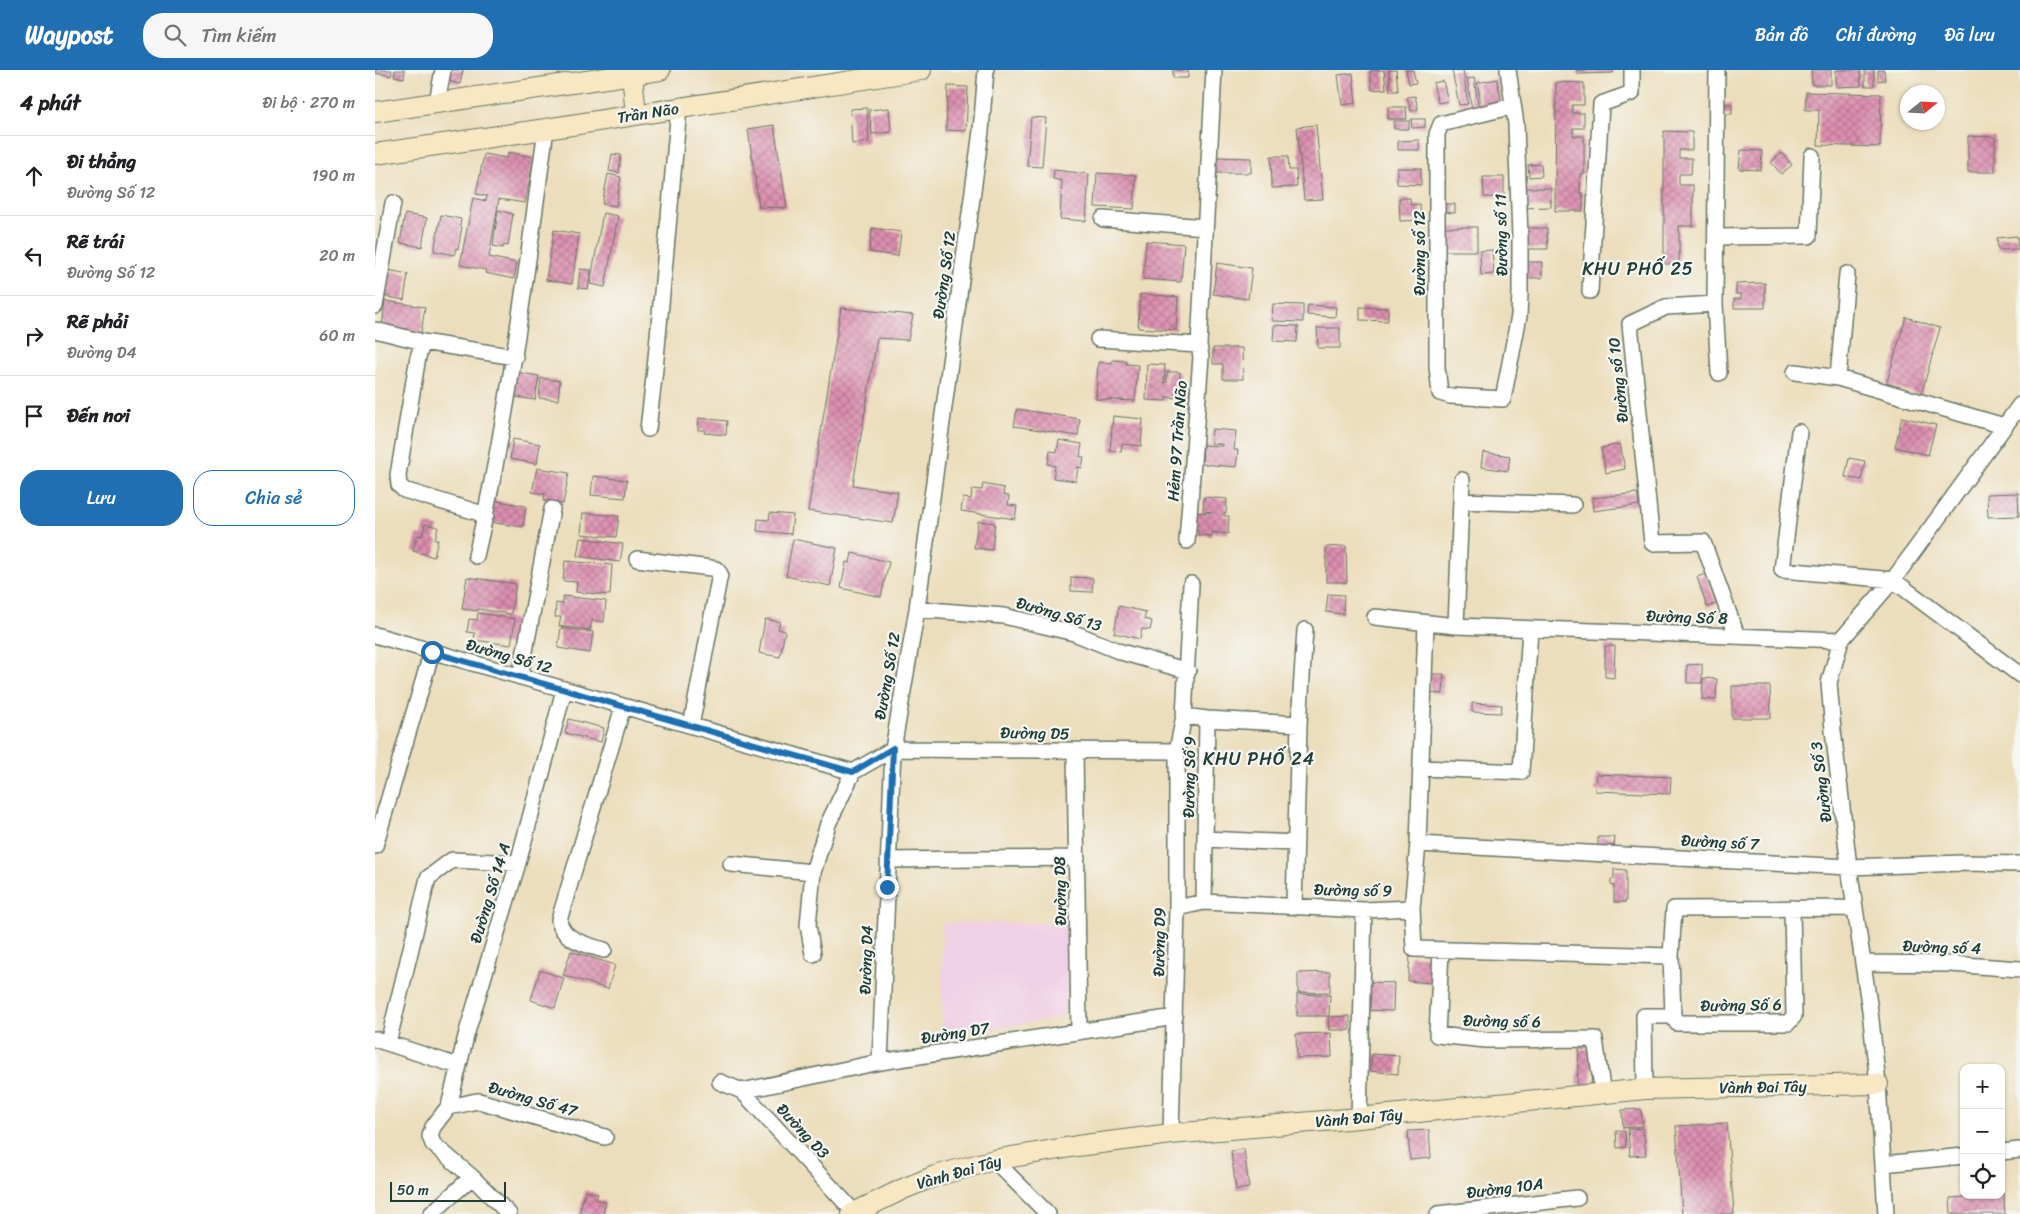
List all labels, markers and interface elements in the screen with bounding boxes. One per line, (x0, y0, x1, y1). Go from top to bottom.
search box (143, 13, 493, 58)
text: Waypost (25, 14, 113, 56)
text: Tìm kiếm (201, 19, 276, 52)
text: Bản đồ (1755, 19, 1808, 51)
text: Chỉ đường (1836, 19, 1917, 51)
text: Đã lưu (1945, 19, 1995, 51)
icon: search (161, 21, 189, 49)
text: 4 phút (20, 84, 80, 122)
north arrow (1900, 85, 1945, 130)
text: Đi bộ · 270 m (262, 88, 355, 117)
street label: Trần Não (615, 94, 681, 132)
text: Đi thẳng (67, 145, 136, 178)
text: 190 m (312, 161, 355, 190)
icon: ahead (20, 162, 48, 190)
text: Đường Số 12 (67, 178, 155, 207)
street label: Đường số 11 (1486, 193, 1516, 276)
street label: Đường số 12 (1405, 211, 1434, 295)
text: Rẽ trái (67, 225, 124, 258)
street label: Đường Số 12 (923, 229, 965, 321)
text: 20 m (319, 241, 355, 270)
icon: left (20, 242, 48, 270)
district label: KHU PHỐ 25 (1582, 253, 1694, 285)
text: Đường Số 12 (67, 258, 155, 287)
text: Rẽ phải (67, 305, 128, 338)
text: 60 m (319, 321, 355, 350)
icon: right (20, 322, 48, 350)
street label: Đường số 10 (1599, 336, 1637, 424)
text: Đường D4 (67, 338, 136, 367)
street label: Hẻm 97 Trần Não (1158, 380, 1196, 502)
text: Đến nơi (67, 399, 130, 432)
icon: arrive (20, 402, 48, 430)
button: Lưu (20, 470, 183, 526)
button: Chia sẻ (193, 470, 355, 526)
street label: Đường Số 13 (1013, 588, 1105, 640)
street label: Đường Số 8 (1646, 601, 1729, 633)
street label: Đường Số 12 (463, 630, 555, 682)
street label: Đường Số 12 (865, 630, 909, 722)
route start (421, 641, 444, 664)
street label: Đường D5 (1000, 718, 1070, 748)
street label: Đường Số 9 (1174, 736, 1204, 818)
street label: Đường Số 3 (1802, 740, 1840, 824)
district label: KHU PHỐ 24 (1203, 743, 1315, 775)
street label: Đường số 7 (1680, 825, 1760, 859)
street label: Đường Số 14 A (461, 839, 519, 947)
street label: Đường D8 (1045, 856, 1075, 926)
street label: Đường số 9 (1314, 875, 1393, 905)
route end (876, 876, 899, 899)
street label: Đường D9 (1144, 907, 1174, 977)
street label: Đường D4 (850, 925, 882, 995)
street label: Đường số 4 (1902, 931, 1982, 963)
street label: Đường Số 6 (1700, 990, 1782, 1020)
street label: Đường số 6 (1463, 1006, 1541, 1036)
street label: Đường D7 (919, 1013, 992, 1053)
map controls (1960, 1064, 2005, 1199)
button: + (1960, 1064, 2005, 1109)
street label: Đường Số 47 (485, 1072, 582, 1126)
street label: Vành Đai Tây (1719, 1072, 1808, 1102)
street label: Đường D3 (769, 1096, 837, 1166)
street label: Vành Đai Tây (1314, 1100, 1405, 1136)
button: − (1960, 1109, 2005, 1154)
street label: Vành Đai Tây (913, 1146, 1006, 1198)
button: locate (1960, 1154, 2005, 1199)
street label: Đường 10A (1465, 1169, 1545, 1207)
text: 50 m (397, 1178, 429, 1203)
scale bar (390, 1179, 506, 1202)

